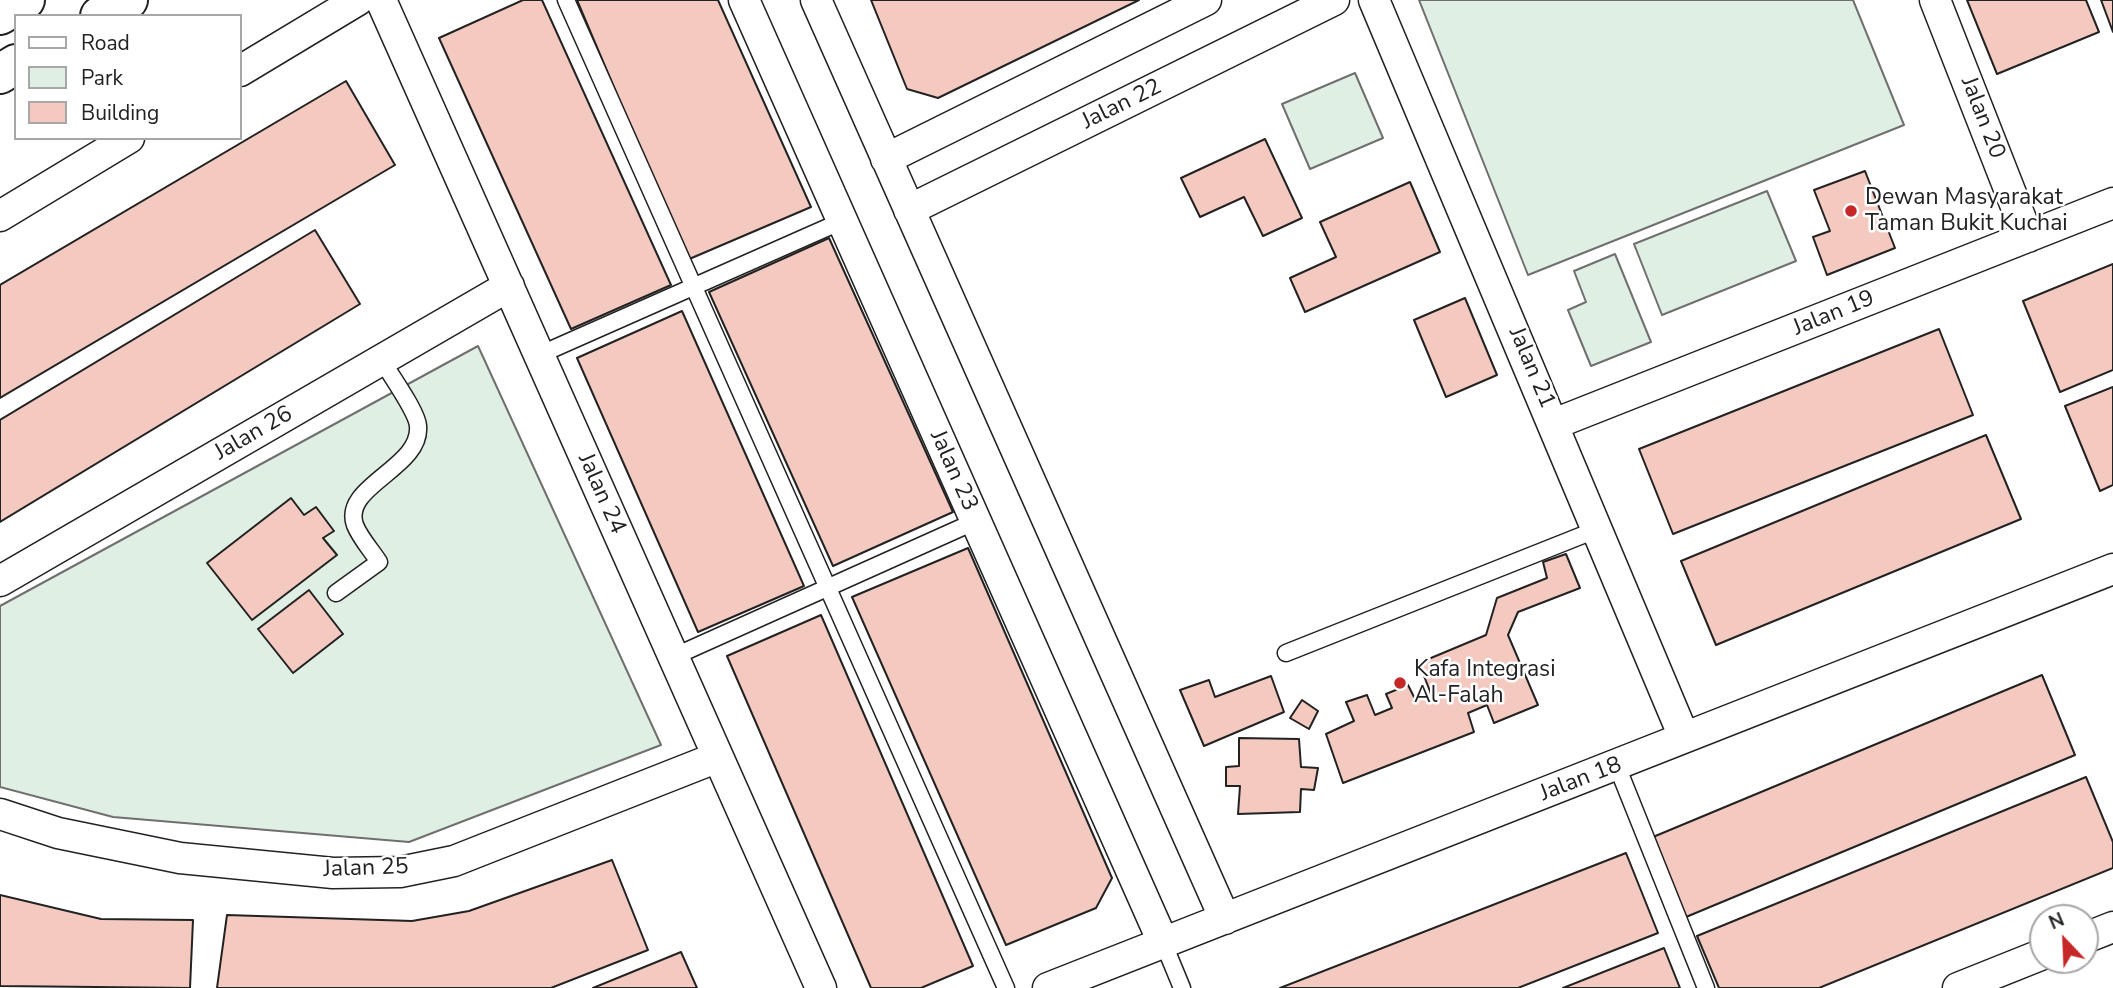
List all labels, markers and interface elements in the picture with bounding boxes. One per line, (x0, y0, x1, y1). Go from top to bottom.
legend (14, 14, 242, 140)
text: Road (81, 29, 130, 57)
text: Park (81, 64, 123, 92)
street label: Jalan 20 (1954, 73, 2010, 163)
street label: Jalan 22 (1078, 74, 1166, 136)
text: Building (81, 99, 159, 127)
place label: Dewan Masyarakat Taman Bukit Kuchai (1865, 184, 2068, 238)
marker: Dewan Masyarakat Taman Bukit Kuchai (1843, 203, 1859, 219)
street label: Jalan 19 (1789, 285, 1879, 343)
street label: Jalan 21 (1502, 323, 1560, 413)
street label: Jalan 26 (210, 401, 298, 467)
street label: Jalan 23 (923, 426, 983, 516)
street label: Jalan 24 (571, 449, 631, 539)
place label: Kafa Integrasi Al-Falah (1414, 656, 1556, 710)
marker: Kafa Integrasi Al-Falah (1392, 675, 1408, 691)
street label: Jalan 18 (1536, 752, 1626, 808)
street label: Jalan 25 (323, 854, 409, 884)
north arrow (2029, 904, 2099, 974)
text: N (2045, 907, 2068, 936)

